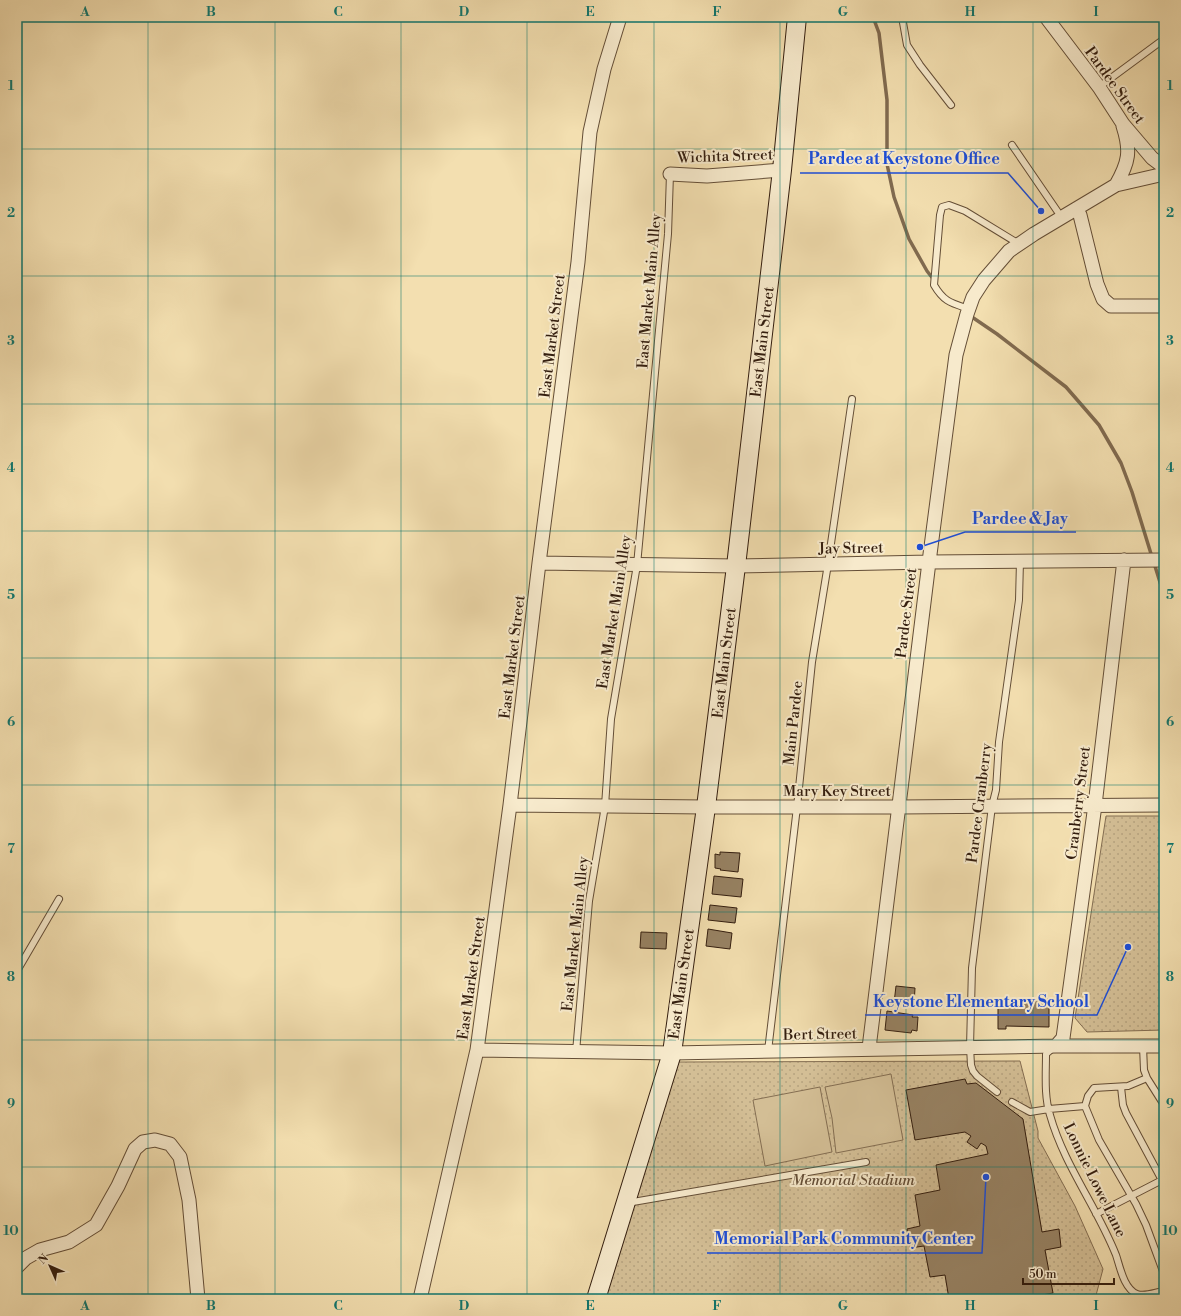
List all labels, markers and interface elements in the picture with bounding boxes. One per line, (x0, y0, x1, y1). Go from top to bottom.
text: A (79, 4, 90, 20)
text: B (206, 4, 216, 20)
text: C (333, 4, 343, 20)
text: D (459, 4, 469, 20)
text: E (585, 4, 595, 20)
text: F (712, 4, 722, 20)
text: G (838, 4, 849, 20)
text: H (965, 4, 976, 20)
text: I (1093, 4, 1099, 20)
street label: Pardee Street (1080, 43, 1149, 128)
text: 1 (8, 78, 15, 94)
text: 1 (1167, 78, 1174, 94)
street label: Wichita Street (676, 145, 774, 168)
callout: Pardee at Keystone Office (800, 145, 1008, 173)
text: Pardee at Keystone Office (808, 149, 1000, 169)
text: 2 (7, 205, 15, 221)
text: 2 (1166, 205, 1174, 221)
street label: East Market Main Alley (633, 212, 666, 369)
street label: East Market Street (535, 272, 570, 399)
street label: East Main Street (746, 285, 779, 399)
text: 3 (7, 333, 15, 349)
text: 3 (1166, 333, 1174, 349)
text: 4 (7, 460, 16, 476)
text: 4 (1166, 460, 1175, 476)
callout: Pardee & Jay (965, 504, 1076, 532)
text: Pardee & Jay (972, 509, 1069, 529)
street label: East Market Main Alley (593, 533, 636, 690)
street label: Jay Street (817, 538, 884, 559)
street label: Pardee Street (892, 566, 922, 659)
text: 5 (7, 587, 15, 603)
text: 5 (1166, 587, 1174, 603)
street label: East Market Street (495, 593, 530, 720)
street label: East Main Street (708, 606, 741, 720)
street label: Main Pardee (780, 680, 807, 766)
text: 6 (7, 714, 15, 730)
text: 6 (1166, 714, 1174, 730)
street label: Pardee Cranberry (963, 741, 996, 864)
street label: Cranberry Street (1062, 744, 1095, 861)
street label: Mary Key Street (783, 782, 892, 801)
text: 7 (7, 841, 15, 857)
text: 7 (1166, 841, 1174, 857)
street label: East Market Main Alley (558, 855, 593, 1012)
street label: East Market Street (453, 914, 490, 1041)
street label: East Main Street (664, 927, 699, 1041)
text: 8 (7, 969, 15, 985)
text: 8 (1166, 969, 1174, 985)
callout: Keystone Elementary School (865, 987, 1097, 1015)
text: Keystone Elementary School (873, 992, 1090, 1012)
street label: Bert Street (782, 1024, 858, 1045)
text: 9 (7, 1096, 15, 1112)
text: 9 (1166, 1096, 1174, 1112)
street label: Lonnie Lowe Lane (1059, 1120, 1130, 1241)
park label: Memorial Stadium (791, 1171, 915, 1190)
text: 10 (3, 1223, 19, 1239)
text: 10 (1162, 1223, 1178, 1239)
callout: Memorial Park Community Center (707, 1225, 982, 1253)
text: Memorial Park Community Center (714, 1229, 974, 1249)
north arrow (30, 1246, 70, 1286)
text: N (36, 1251, 52, 1268)
scale bar (1023, 1260, 1114, 1286)
text: 50 m (1029, 1267, 1057, 1282)
text: A (79, 1298, 90, 1314)
text: B (206, 1298, 216, 1314)
text: C (333, 1298, 343, 1314)
text: D (459, 1298, 469, 1314)
text: E (585, 1298, 595, 1314)
text: F (712, 1298, 722, 1314)
text: G (838, 1298, 849, 1314)
text: H (965, 1298, 976, 1314)
text: I (1093, 1298, 1099, 1314)

